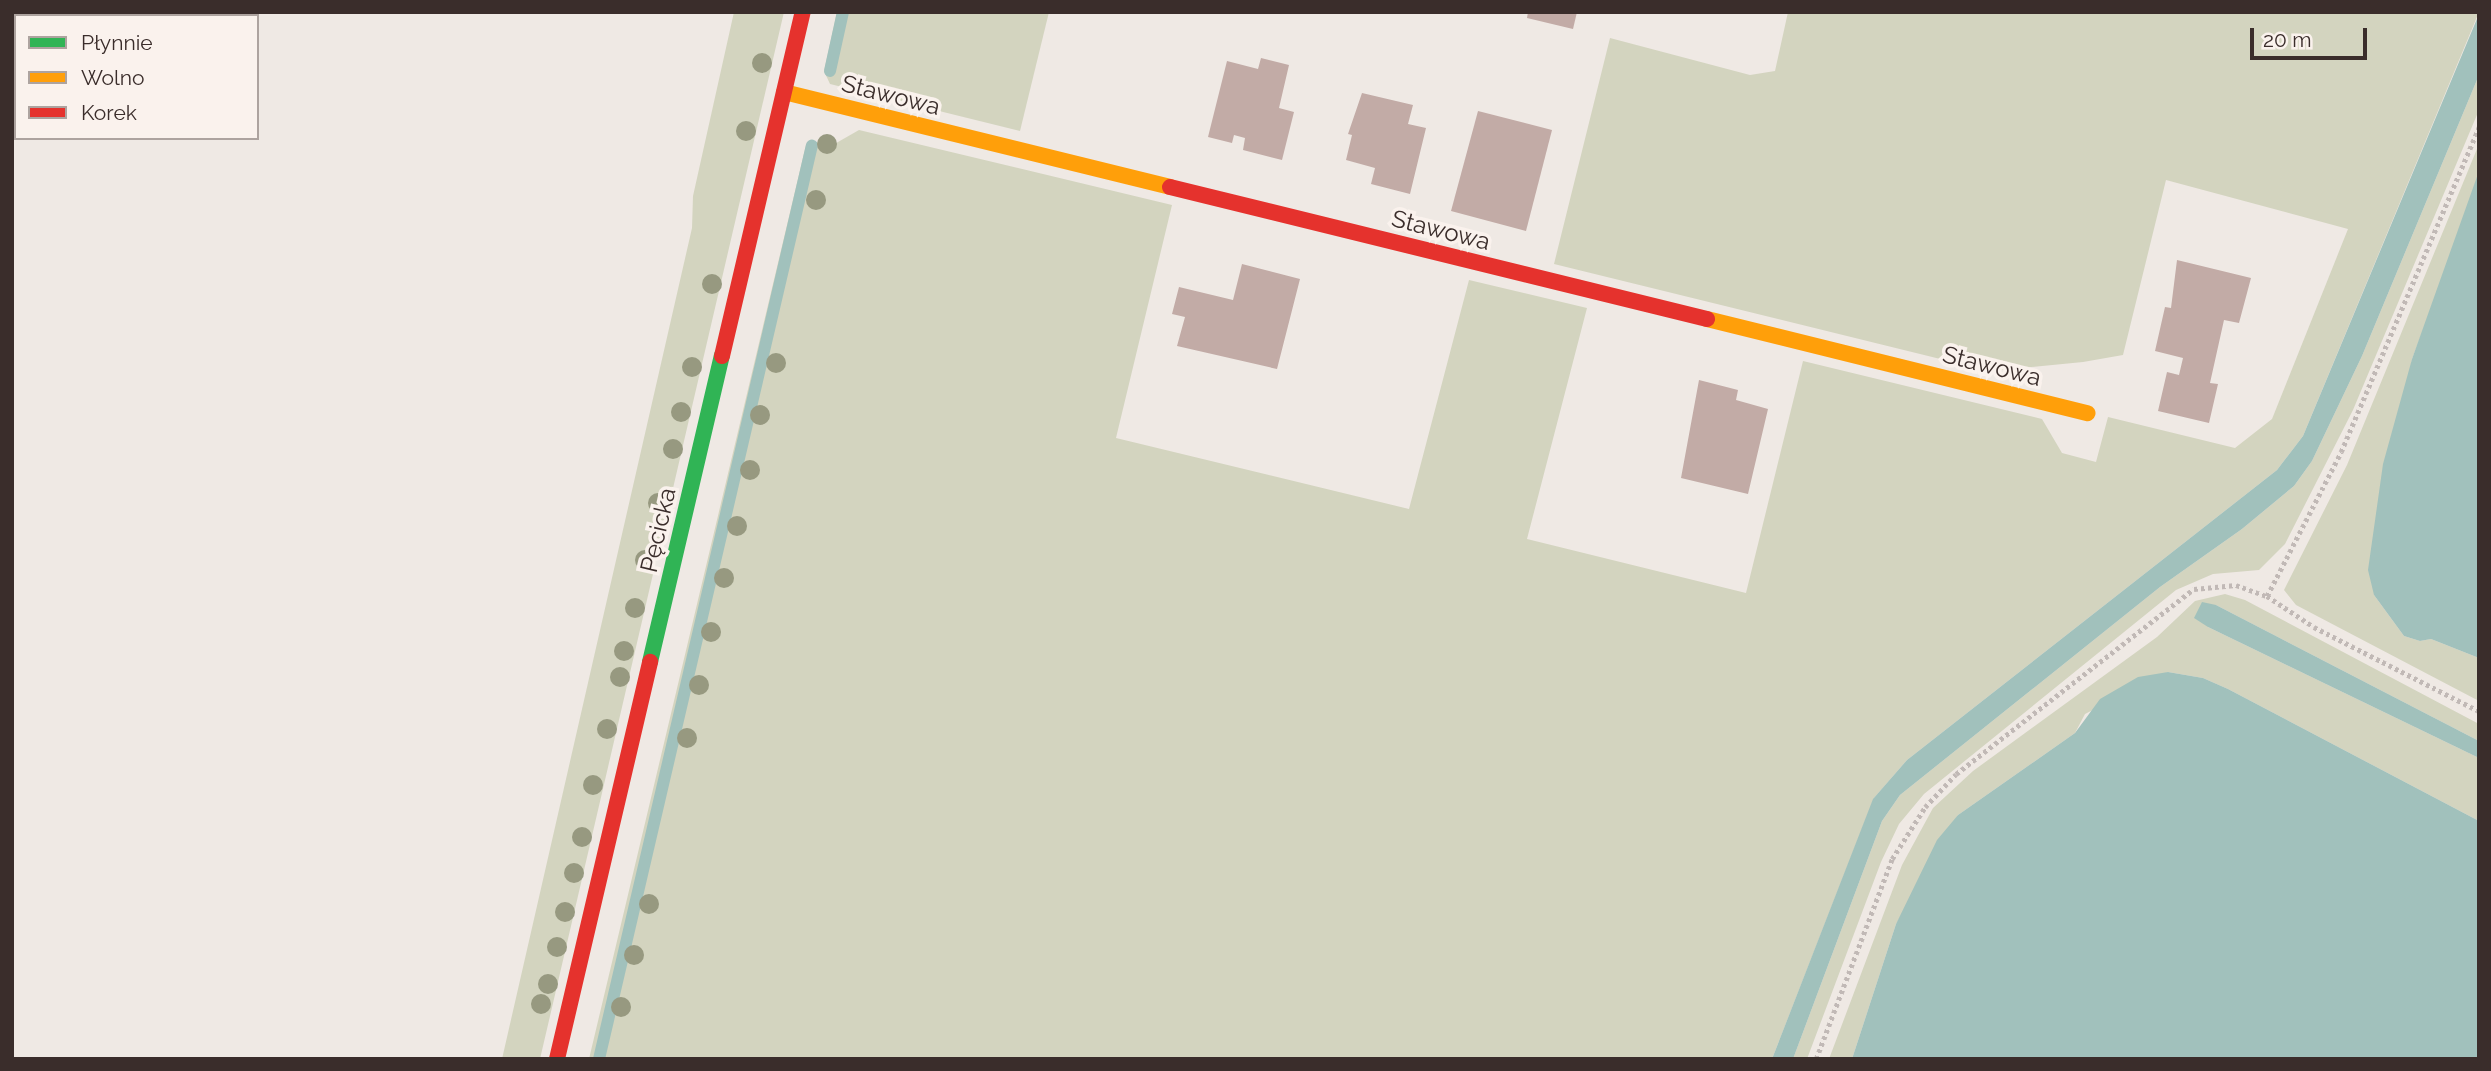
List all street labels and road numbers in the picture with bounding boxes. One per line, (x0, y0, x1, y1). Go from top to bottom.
street label: Stawowa (839, 69, 943, 121)
street label: Stawowa (1389, 204, 1493, 256)
street label: Stawowa (1940, 340, 2044, 392)
street label: Pęcicka (634, 485, 682, 575)

